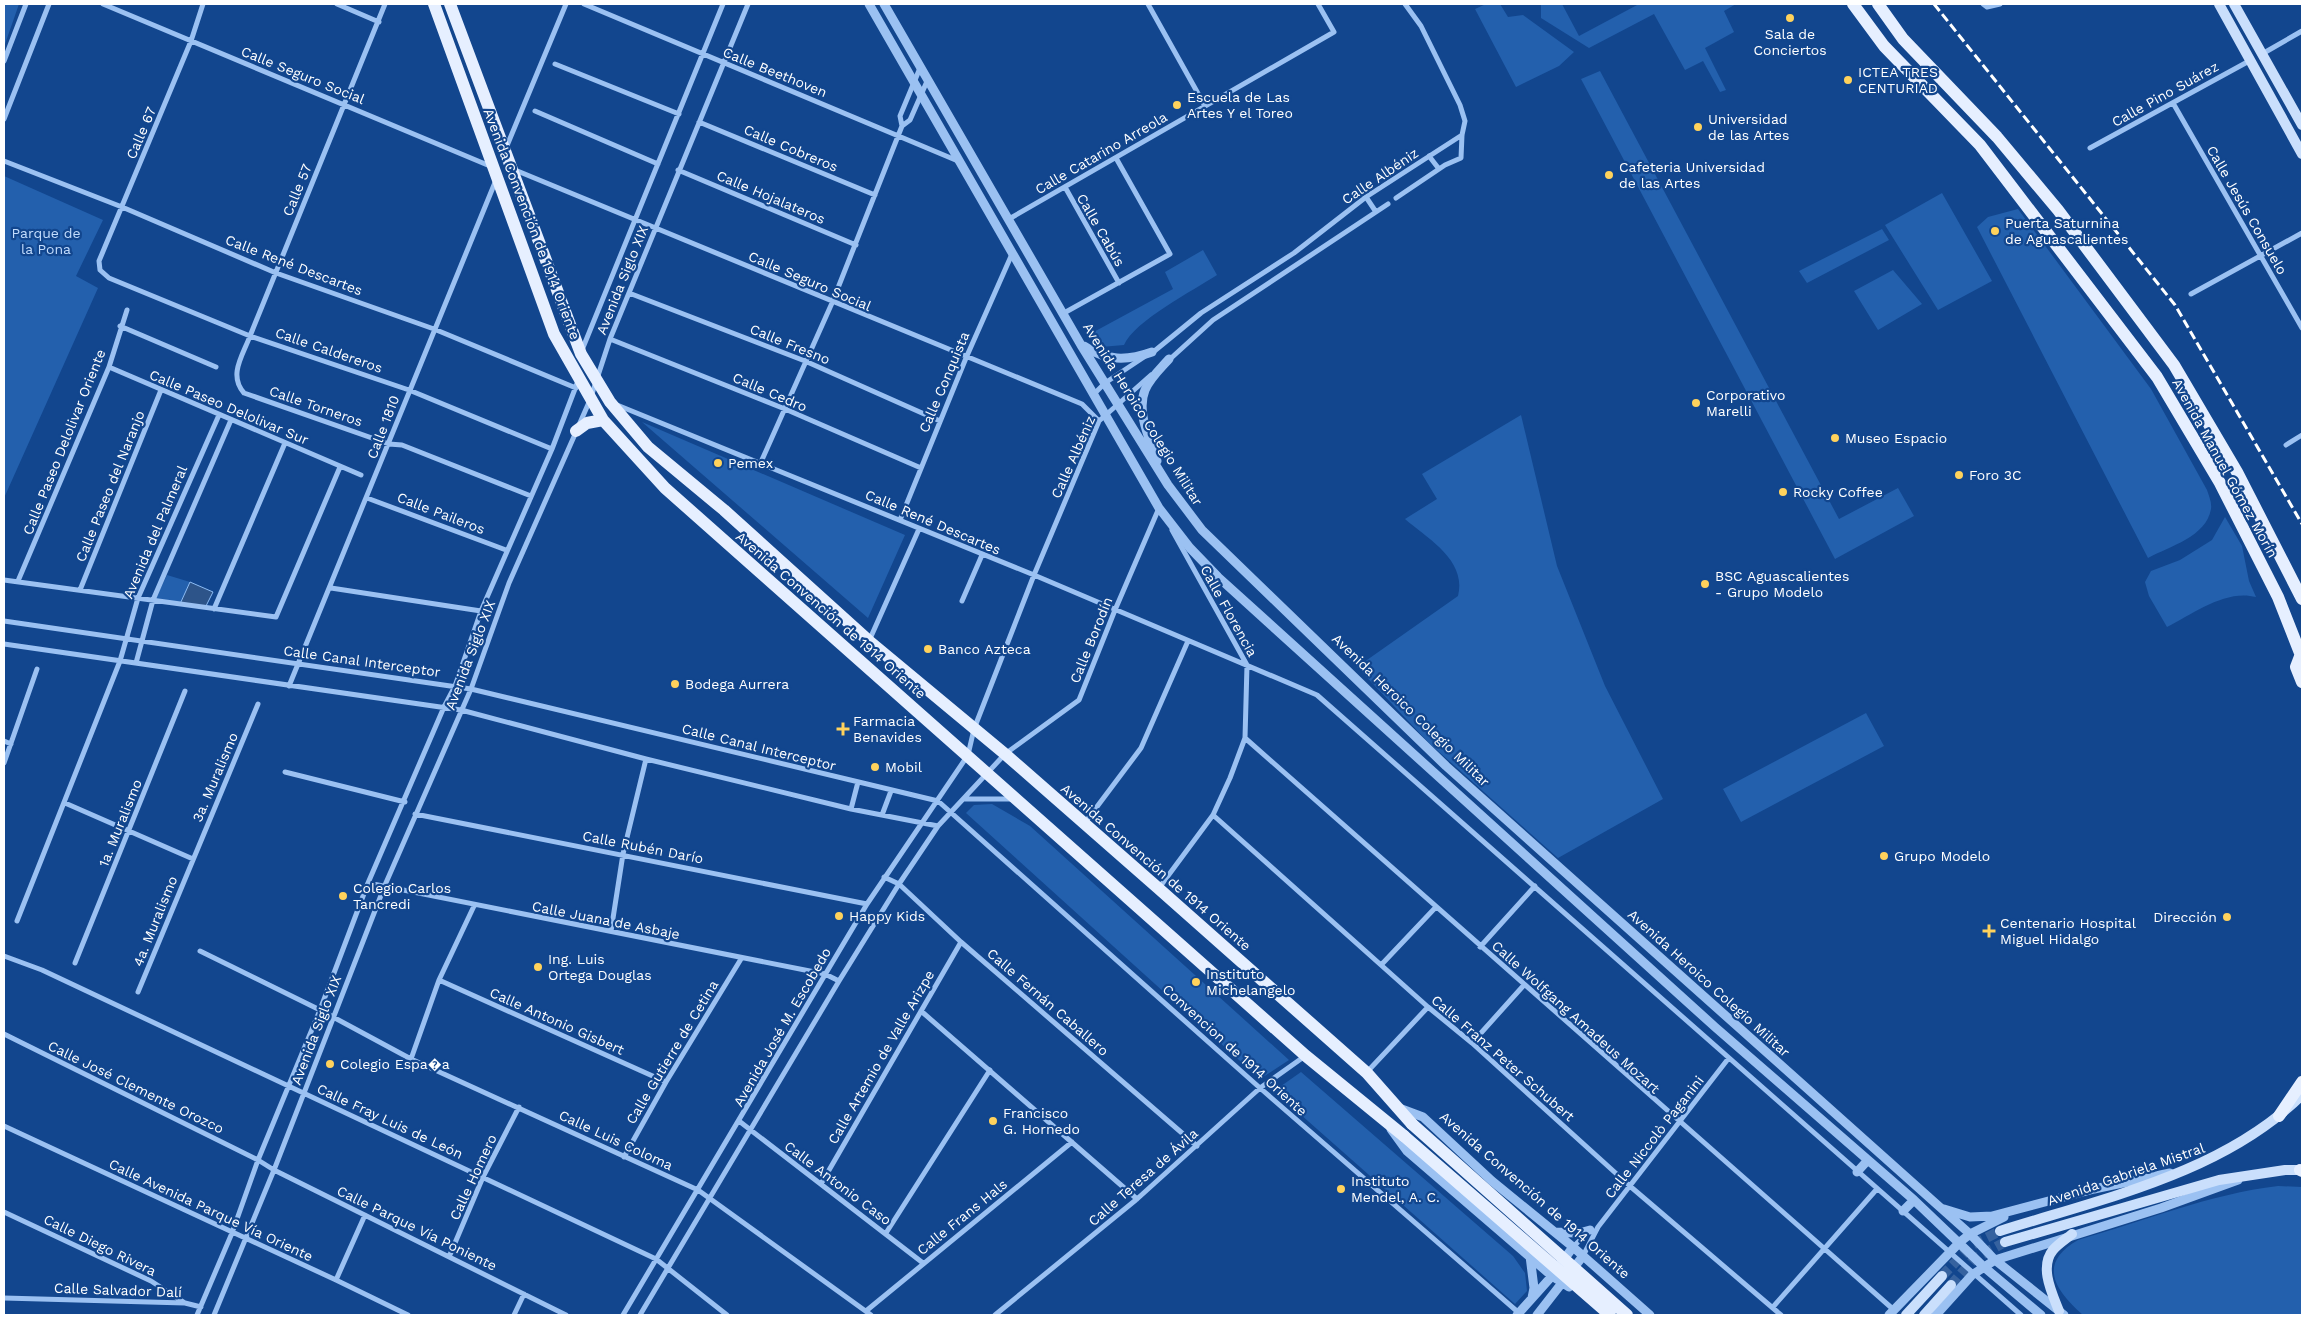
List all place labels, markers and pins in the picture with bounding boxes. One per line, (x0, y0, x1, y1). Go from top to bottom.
marker: Sala de Conciertos (1784, 12, 1796, 24)
place label: Sala de Conciertos (1753, 26, 1827, 58)
place label: ICTEA TRES CENTURIAD (1858, 64, 1938, 96)
marker: ICTEA TRES CENTURIAD (1842, 74, 1854, 86)
place label: Escuela de Las Artes Y el Toreo (1187, 89, 1293, 121)
marker: Escuela de Las Artes Y el Toreo (1171, 99, 1183, 111)
place label: Universidad de las Artes (1708, 111, 1789, 143)
marker: Universidad de las Artes (1692, 121, 1704, 133)
place label: Cafeteria Universidad de las Artes (1619, 159, 1765, 191)
marker: Cafeteria Universidad de las Artes (1603, 169, 1615, 181)
place label: Puerta Saturnina de Aguascalientes (2005, 215, 2128, 247)
marker: Puerta Saturnina de Aguascalientes (1989, 225, 2001, 237)
place label: Corporativo Marelli (1706, 387, 1785, 419)
marker: Corporativo Marelli (1690, 397, 1702, 409)
place label: Museo Espacio (1845, 430, 1947, 446)
marker: Museo Espacio (1829, 432, 1841, 444)
place label: Pemex (728, 455, 773, 471)
marker: Pemex (712, 457, 724, 469)
place label: Foro 3C (1969, 467, 2022, 483)
marker: Foro 3C (1953, 469, 1965, 481)
place label: Rocky Coffee (1793, 484, 1883, 500)
marker: Rocky Coffee (1777, 486, 1789, 498)
place label: BSC Aguascalientes - Grupo Modelo (1715, 568, 1849, 600)
marker: BSC Aguascalientes - Grupo Modelo (1699, 578, 1711, 590)
place label: Banco Azteca (938, 641, 1031, 657)
marker: Banco Azteca (922, 643, 934, 655)
place label: Bodega Aurrera (685, 676, 789, 692)
marker: Bodega Aurrera (669, 678, 681, 690)
place label: Farmacia Benavides (853, 713, 922, 745)
marker: Farmacia Benavides (837, 723, 849, 735)
place label: Mobil (885, 759, 923, 775)
marker: Mobil (869, 761, 881, 773)
place label: Grupo Modelo (1894, 848, 1990, 864)
marker: Grupo Modelo (1878, 850, 1890, 862)
place label: Colegio Carlos Tancredi (353, 880, 451, 912)
marker: Colegio Carlos Tancredi (337, 890, 349, 902)
place label: Happy Kids (849, 908, 925, 924)
place label: Dirección (2153, 909, 2217, 925)
marker: Happy Kids (833, 910, 845, 922)
marker: Dirección (2221, 911, 2233, 923)
place label: Centenario Hospital Miguel Hidalgo (2000, 915, 2137, 947)
marker: Centenario Hospital Miguel Hidalgo (1982, 924, 1996, 938)
place label: Ing. Luis Ortega Douglas (548, 951, 652, 983)
marker: Ing. Luis Ortega Douglas (532, 961, 544, 973)
place label: Instituto Michelangelo (1206, 966, 1295, 998)
marker: Instituto Michelangelo (1190, 976, 1202, 988)
place label: Colegio Espa�a (340, 1056, 450, 1072)
marker: Colegio Espa�a (324, 1058, 336, 1070)
place label: Francisco G. Hornedo (1003, 1105, 1080, 1137)
marker: Francisco G. Hornedo (987, 1115, 999, 1127)
place label: Instituto Mendel, A. C. (1351, 1173, 1440, 1205)
marker: Instituto Mendel, A. C. (1335, 1183, 1347, 1195)

